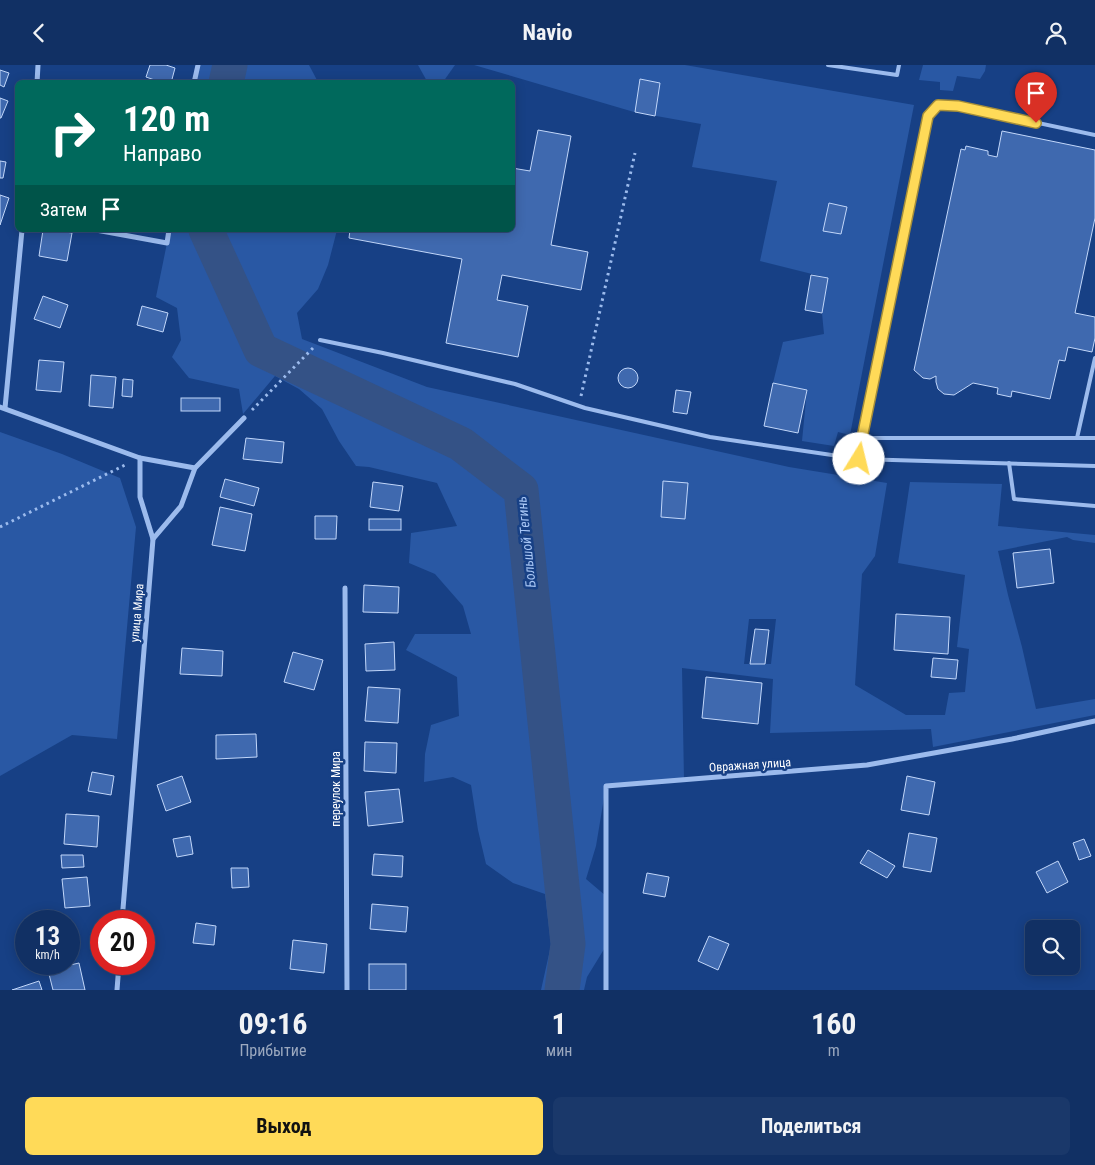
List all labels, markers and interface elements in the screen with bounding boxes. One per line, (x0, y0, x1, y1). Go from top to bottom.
icon: back (25, 19, 53, 47)
icon: person (1042, 19, 1070, 47)
text: Navio (522, 20, 573, 45)
pin (1015, 72, 1057, 123)
icon: arrive (1022, 79, 1050, 107)
text: 120 m (123, 99, 210, 140)
icon: right (40, 100, 105, 165)
text: Направо (123, 141, 202, 166)
icon: arrive (97, 195, 125, 223)
text: Затем (40, 198, 87, 221)
position arrow (832, 432, 884, 484)
water label: Большой Тегинь (513, 495, 539, 589)
street label: улица Мира (127, 583, 147, 643)
street label: переулок Мира (329, 751, 343, 827)
street label: Овражная улица (708, 755, 792, 775)
speed limit sign: 20 (90, 910, 155, 975)
map controls (1025, 920, 1080, 975)
button: search (1025, 920, 1080, 975)
text: 13 (35, 922, 60, 951)
text: km/h (35, 948, 60, 962)
text: 09:16 (239, 1006, 307, 1041)
text: 1 (552, 1006, 567, 1041)
text: 160 (811, 1006, 856, 1041)
text: Прибытие (239, 1041, 306, 1060)
text: мин (546, 1041, 572, 1060)
text: m (828, 1041, 840, 1060)
button: Выход (25, 1097, 543, 1155)
button: Поделиться (553, 1097, 1070, 1155)

